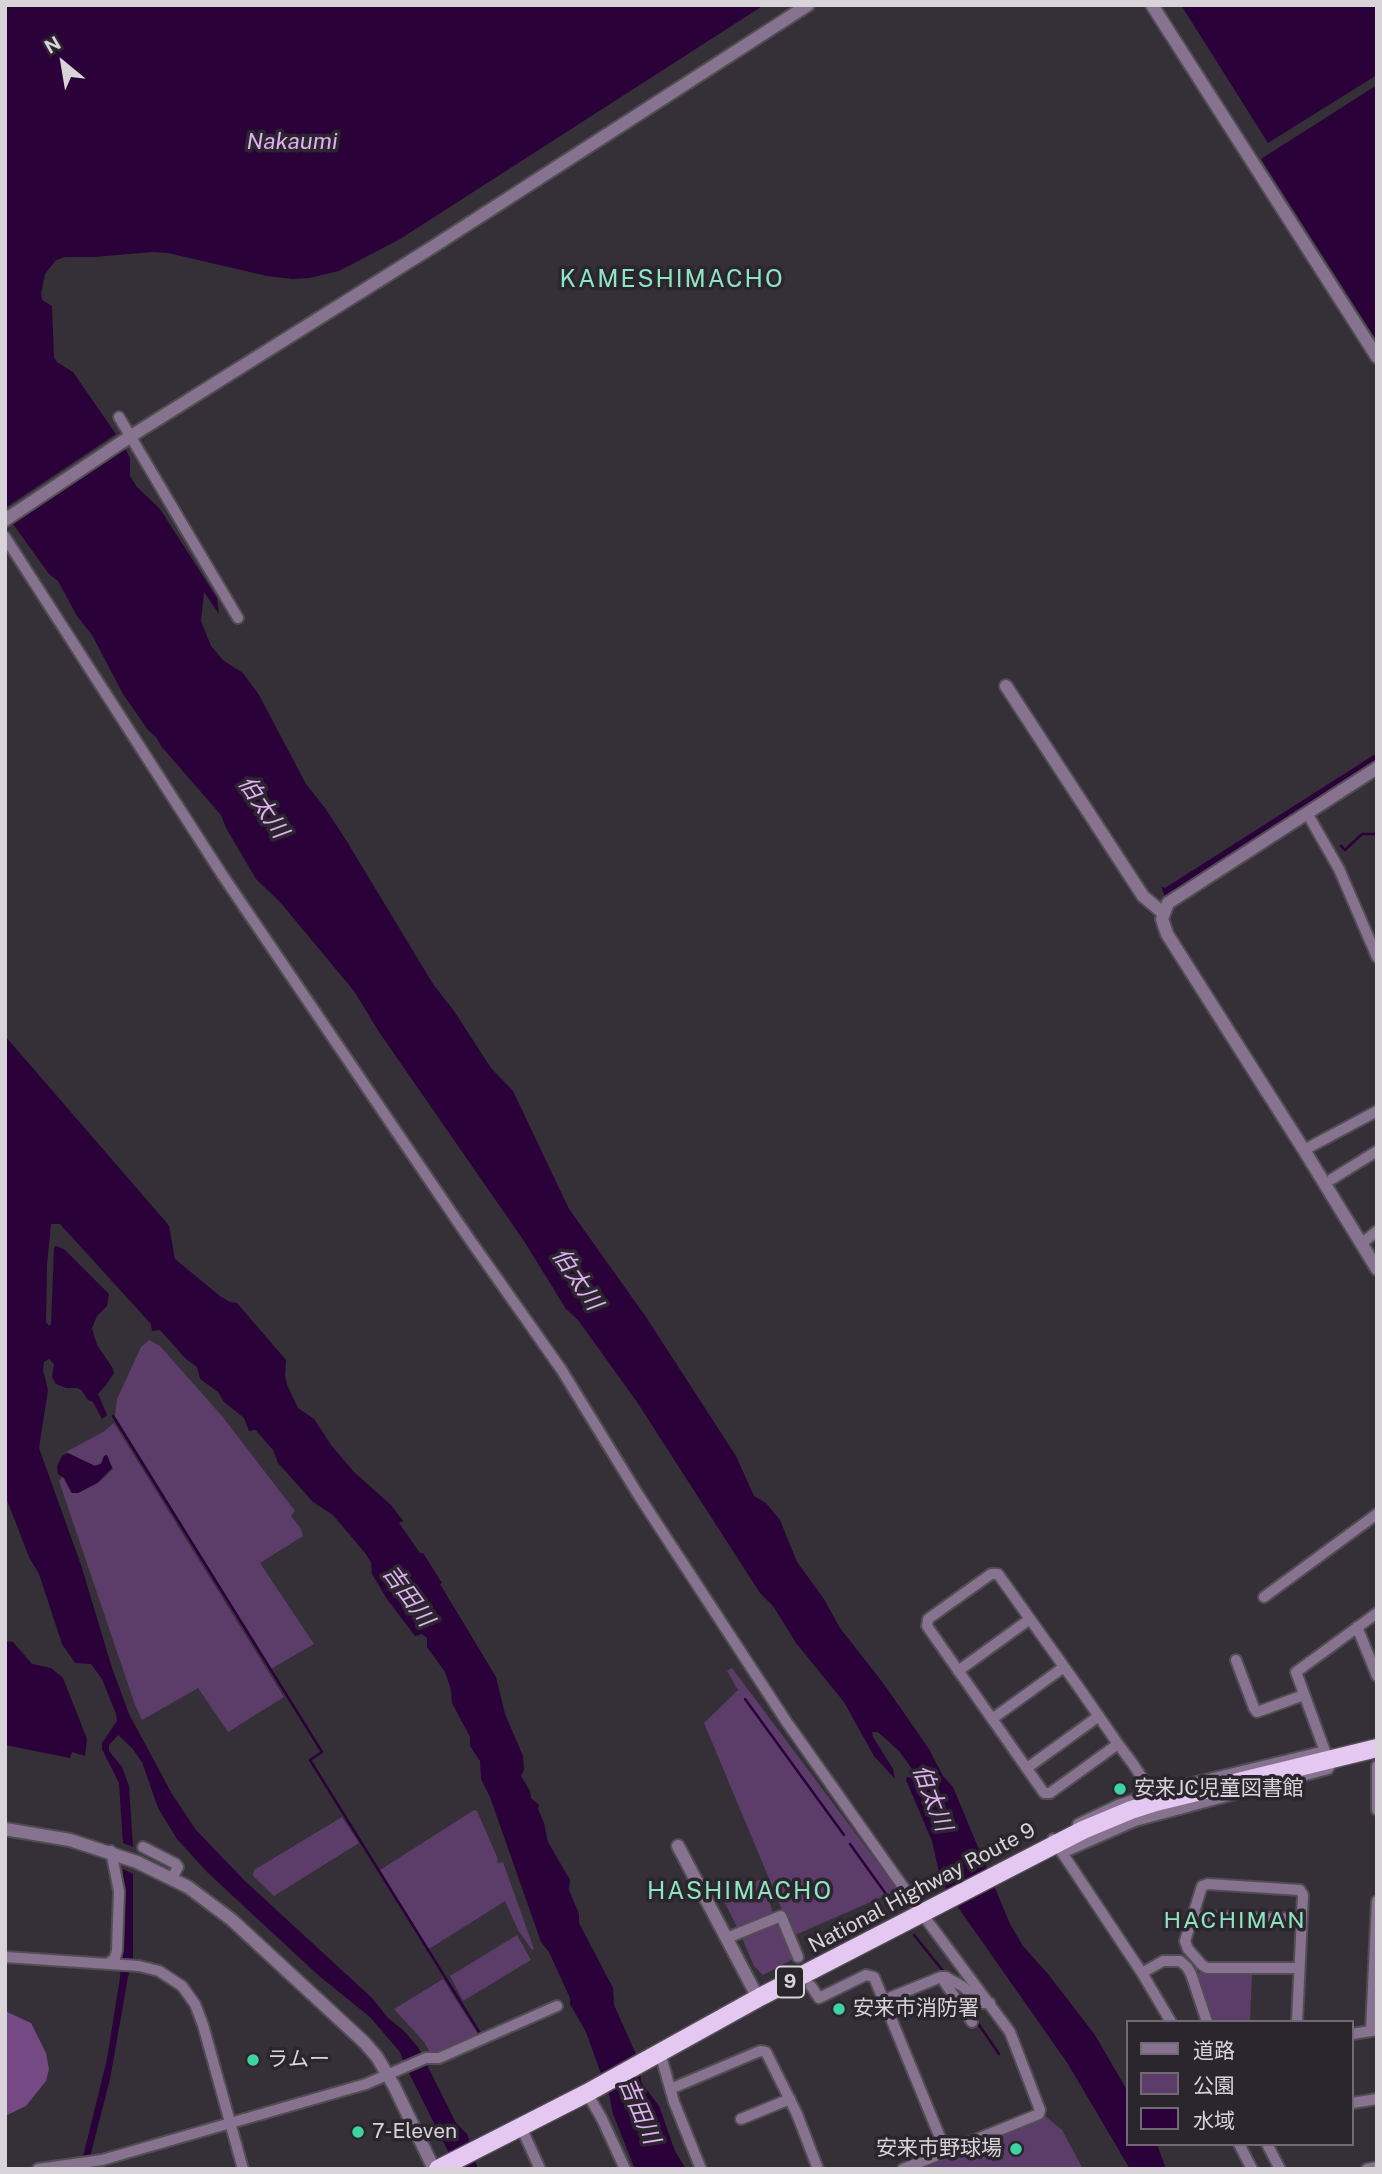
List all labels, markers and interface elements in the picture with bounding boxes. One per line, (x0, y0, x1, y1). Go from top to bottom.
north arrow (28, 28, 98, 98)
text: N (41, 32, 64, 58)
water label: Nakaumi (246, 128, 338, 156)
district label: KAMESHIMACHO (561, 266, 783, 294)
water label: 伯太川 (232, 771, 294, 843)
water label: 伯太川 (546, 1243, 608, 1315)
water label: 吉田川 (377, 1560, 439, 1632)
water label: 伯太川 (907, 1761, 957, 1835)
place label: 安来JC児童図書館 (1134, 1776, 1304, 1802)
marker: 安来JC児童図書館 (1112, 1781, 1128, 1797)
street label: National Highway Route 9 (804, 1817, 1040, 1959)
district label: HASHIMACHO (648, 1878, 832, 1906)
district label: HACHIMAN (1164, 1907, 1306, 1935)
road number: 9 (776, 1966, 804, 1998)
place label: 安来市消防署 (853, 1996, 979, 2022)
marker: 安来市消防署 (831, 2001, 847, 2017)
legend (1126, 2020, 1354, 2146)
text: 道路 (1193, 2038, 1235, 2063)
place label: ラムー (267, 2047, 330, 2073)
marker: ラムー (245, 2052, 261, 2068)
text: 公園 (1193, 2073, 1235, 2098)
water label: 吉田川 (613, 2074, 665, 2148)
text: 水域 (1193, 2108, 1235, 2133)
place label: 7-Eleven (372, 2119, 457, 2145)
marker: 7-Eleven (350, 2124, 366, 2140)
place label: 安来市野球場 (876, 2136, 1002, 2162)
marker: 安来市野球場 (1008, 2141, 1024, 2157)

